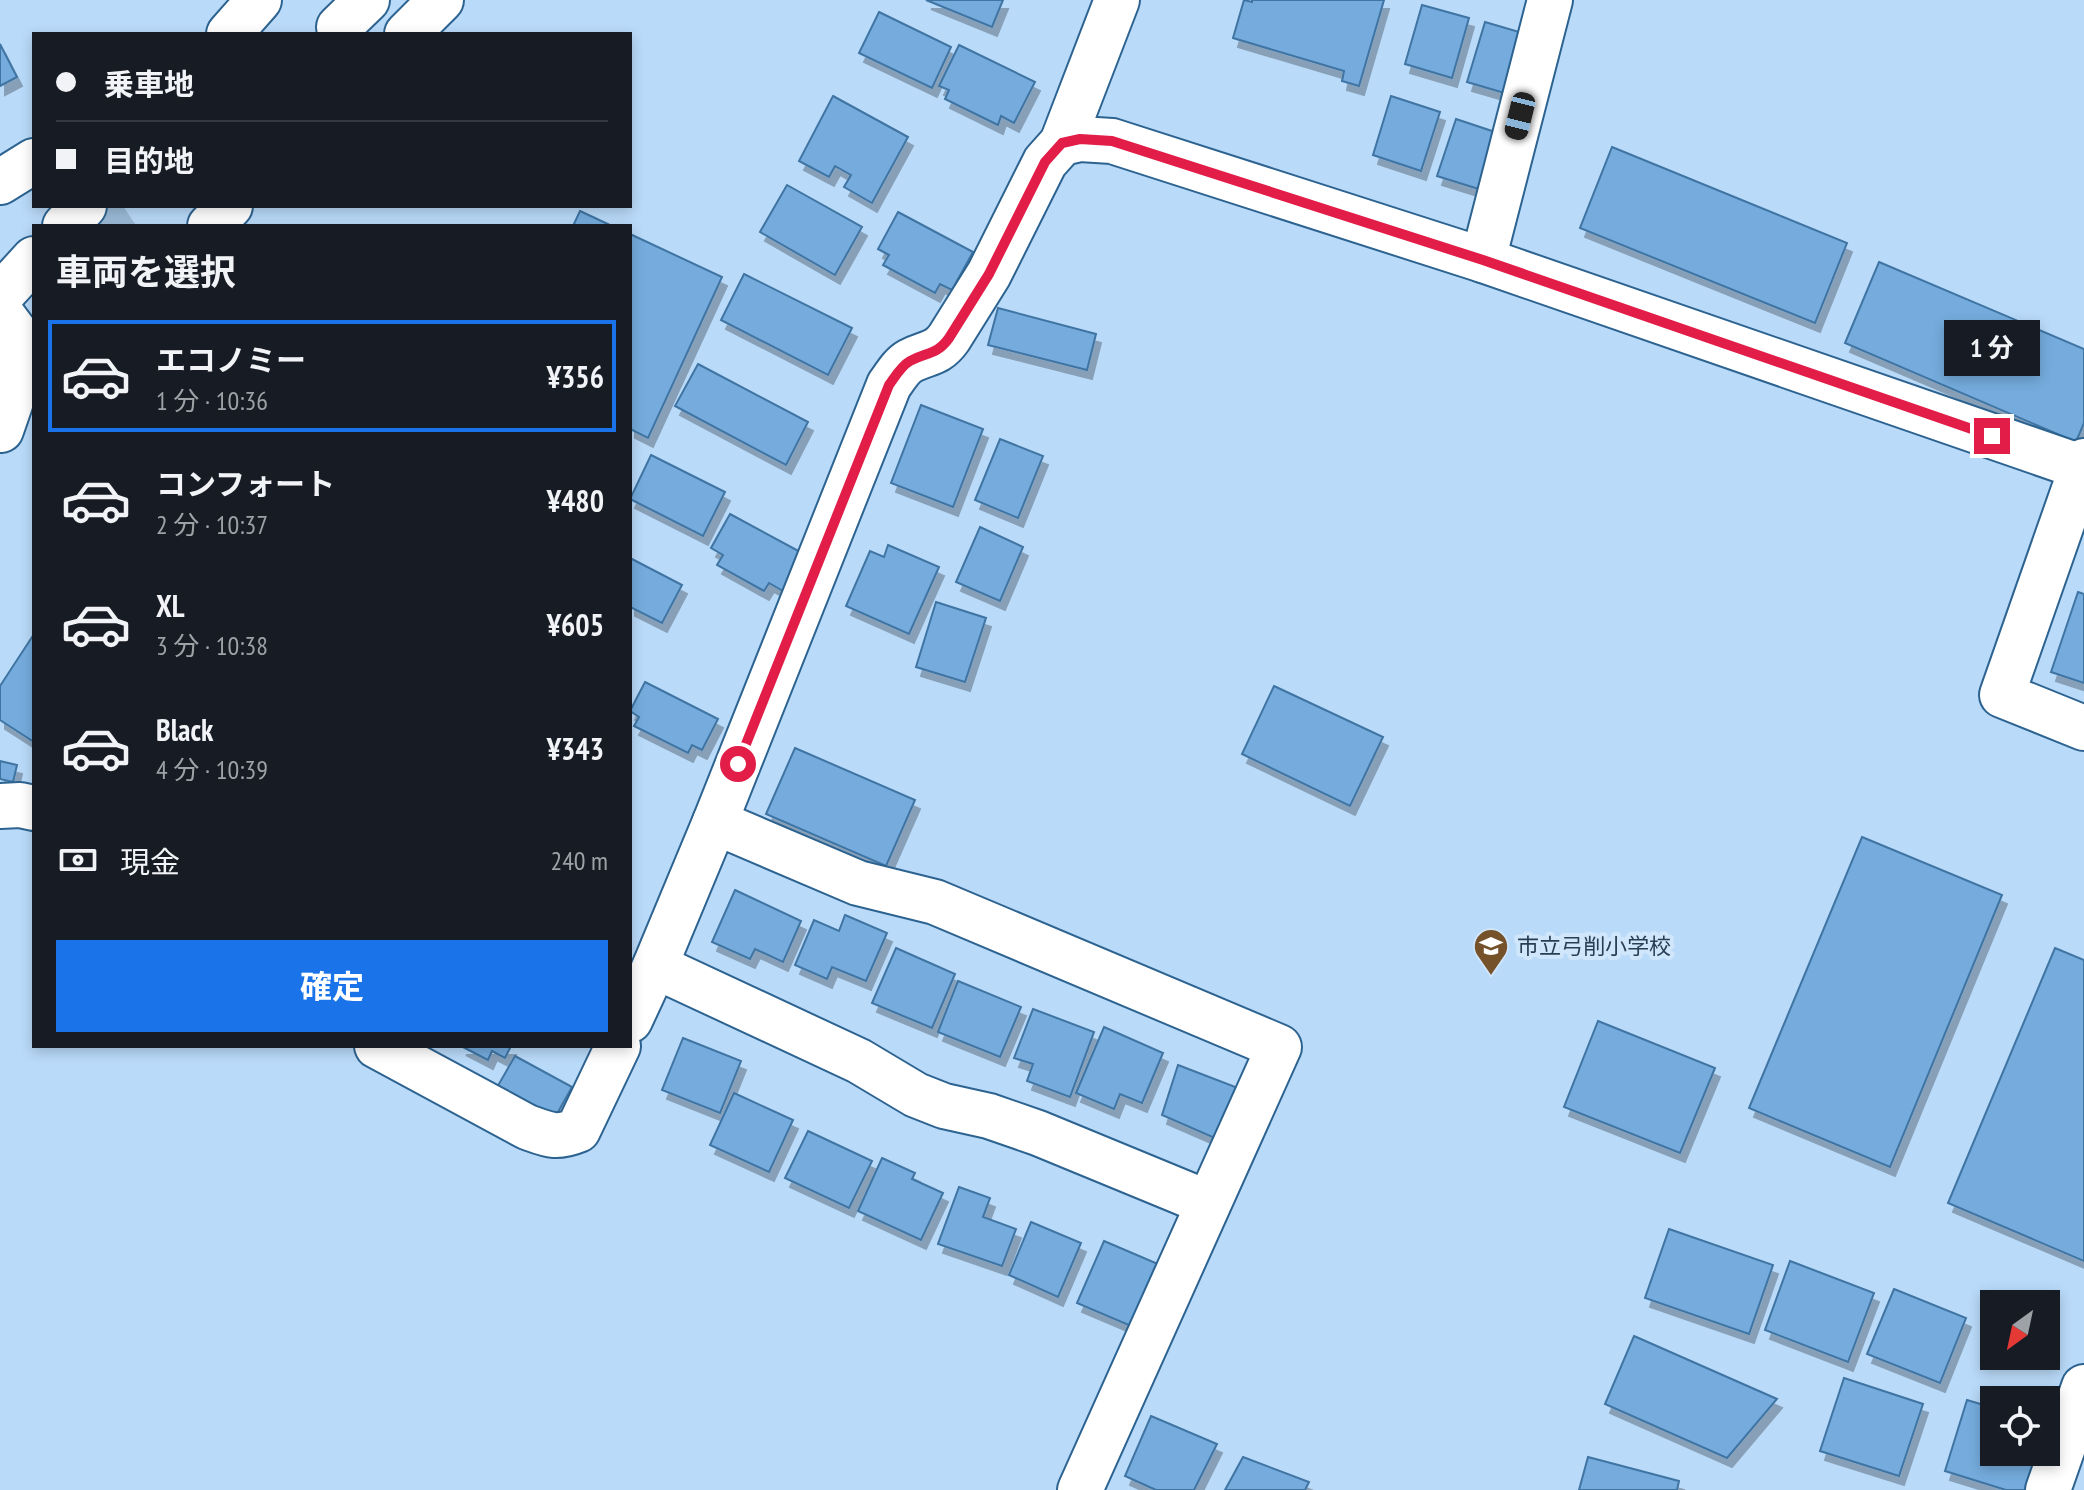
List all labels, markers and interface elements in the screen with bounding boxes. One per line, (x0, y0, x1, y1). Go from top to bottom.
text: 乗車地 (104, 64, 194, 103)
car (1503, 90, 1537, 142)
text: 目的地 (104, 141, 194, 180)
text: 車両を選択 (56, 248, 236, 295)
callout: 1 分 (1944, 320, 2040, 376)
text: 1 分 (1970, 331, 2014, 364)
icon: car (60, 340, 132, 412)
text: エコノミー (156, 340, 306, 379)
text: ¥356 (547, 357, 604, 396)
text: 1 分 · 10:36 (156, 384, 268, 417)
route end (1974, 418, 2010, 454)
icon: car (60, 464, 132, 536)
text: コンフォート (156, 464, 335, 503)
text: ¥480 (547, 481, 604, 520)
text: 2 分 · 10:37 (156, 508, 268, 541)
text: XL (156, 586, 185, 625)
icon: car (60, 588, 132, 660)
text: ¥605 (547, 605, 604, 644)
text: 3 分 · 10:38 (156, 629, 268, 662)
text: Black (156, 710, 213, 749)
icon: car (60, 712, 132, 784)
text: ¥343 (547, 729, 604, 768)
route start (720, 746, 756, 782)
text: 4 分 · 10:39 (156, 753, 268, 786)
icon: cash (56, 838, 100, 882)
text: 現金 (120, 842, 180, 881)
text: 240 m (550, 844, 608, 877)
school or university icon: 市立弓削小学校 (1472, 927, 1510, 977)
place label: 市立弓削小学校 (1517, 932, 1671, 960)
button: 確定 (56, 940, 608, 1032)
north arrow (1980, 1290, 2060, 1370)
map controls (1980, 1290, 2060, 1466)
button: locate (1980, 1386, 2060, 1466)

